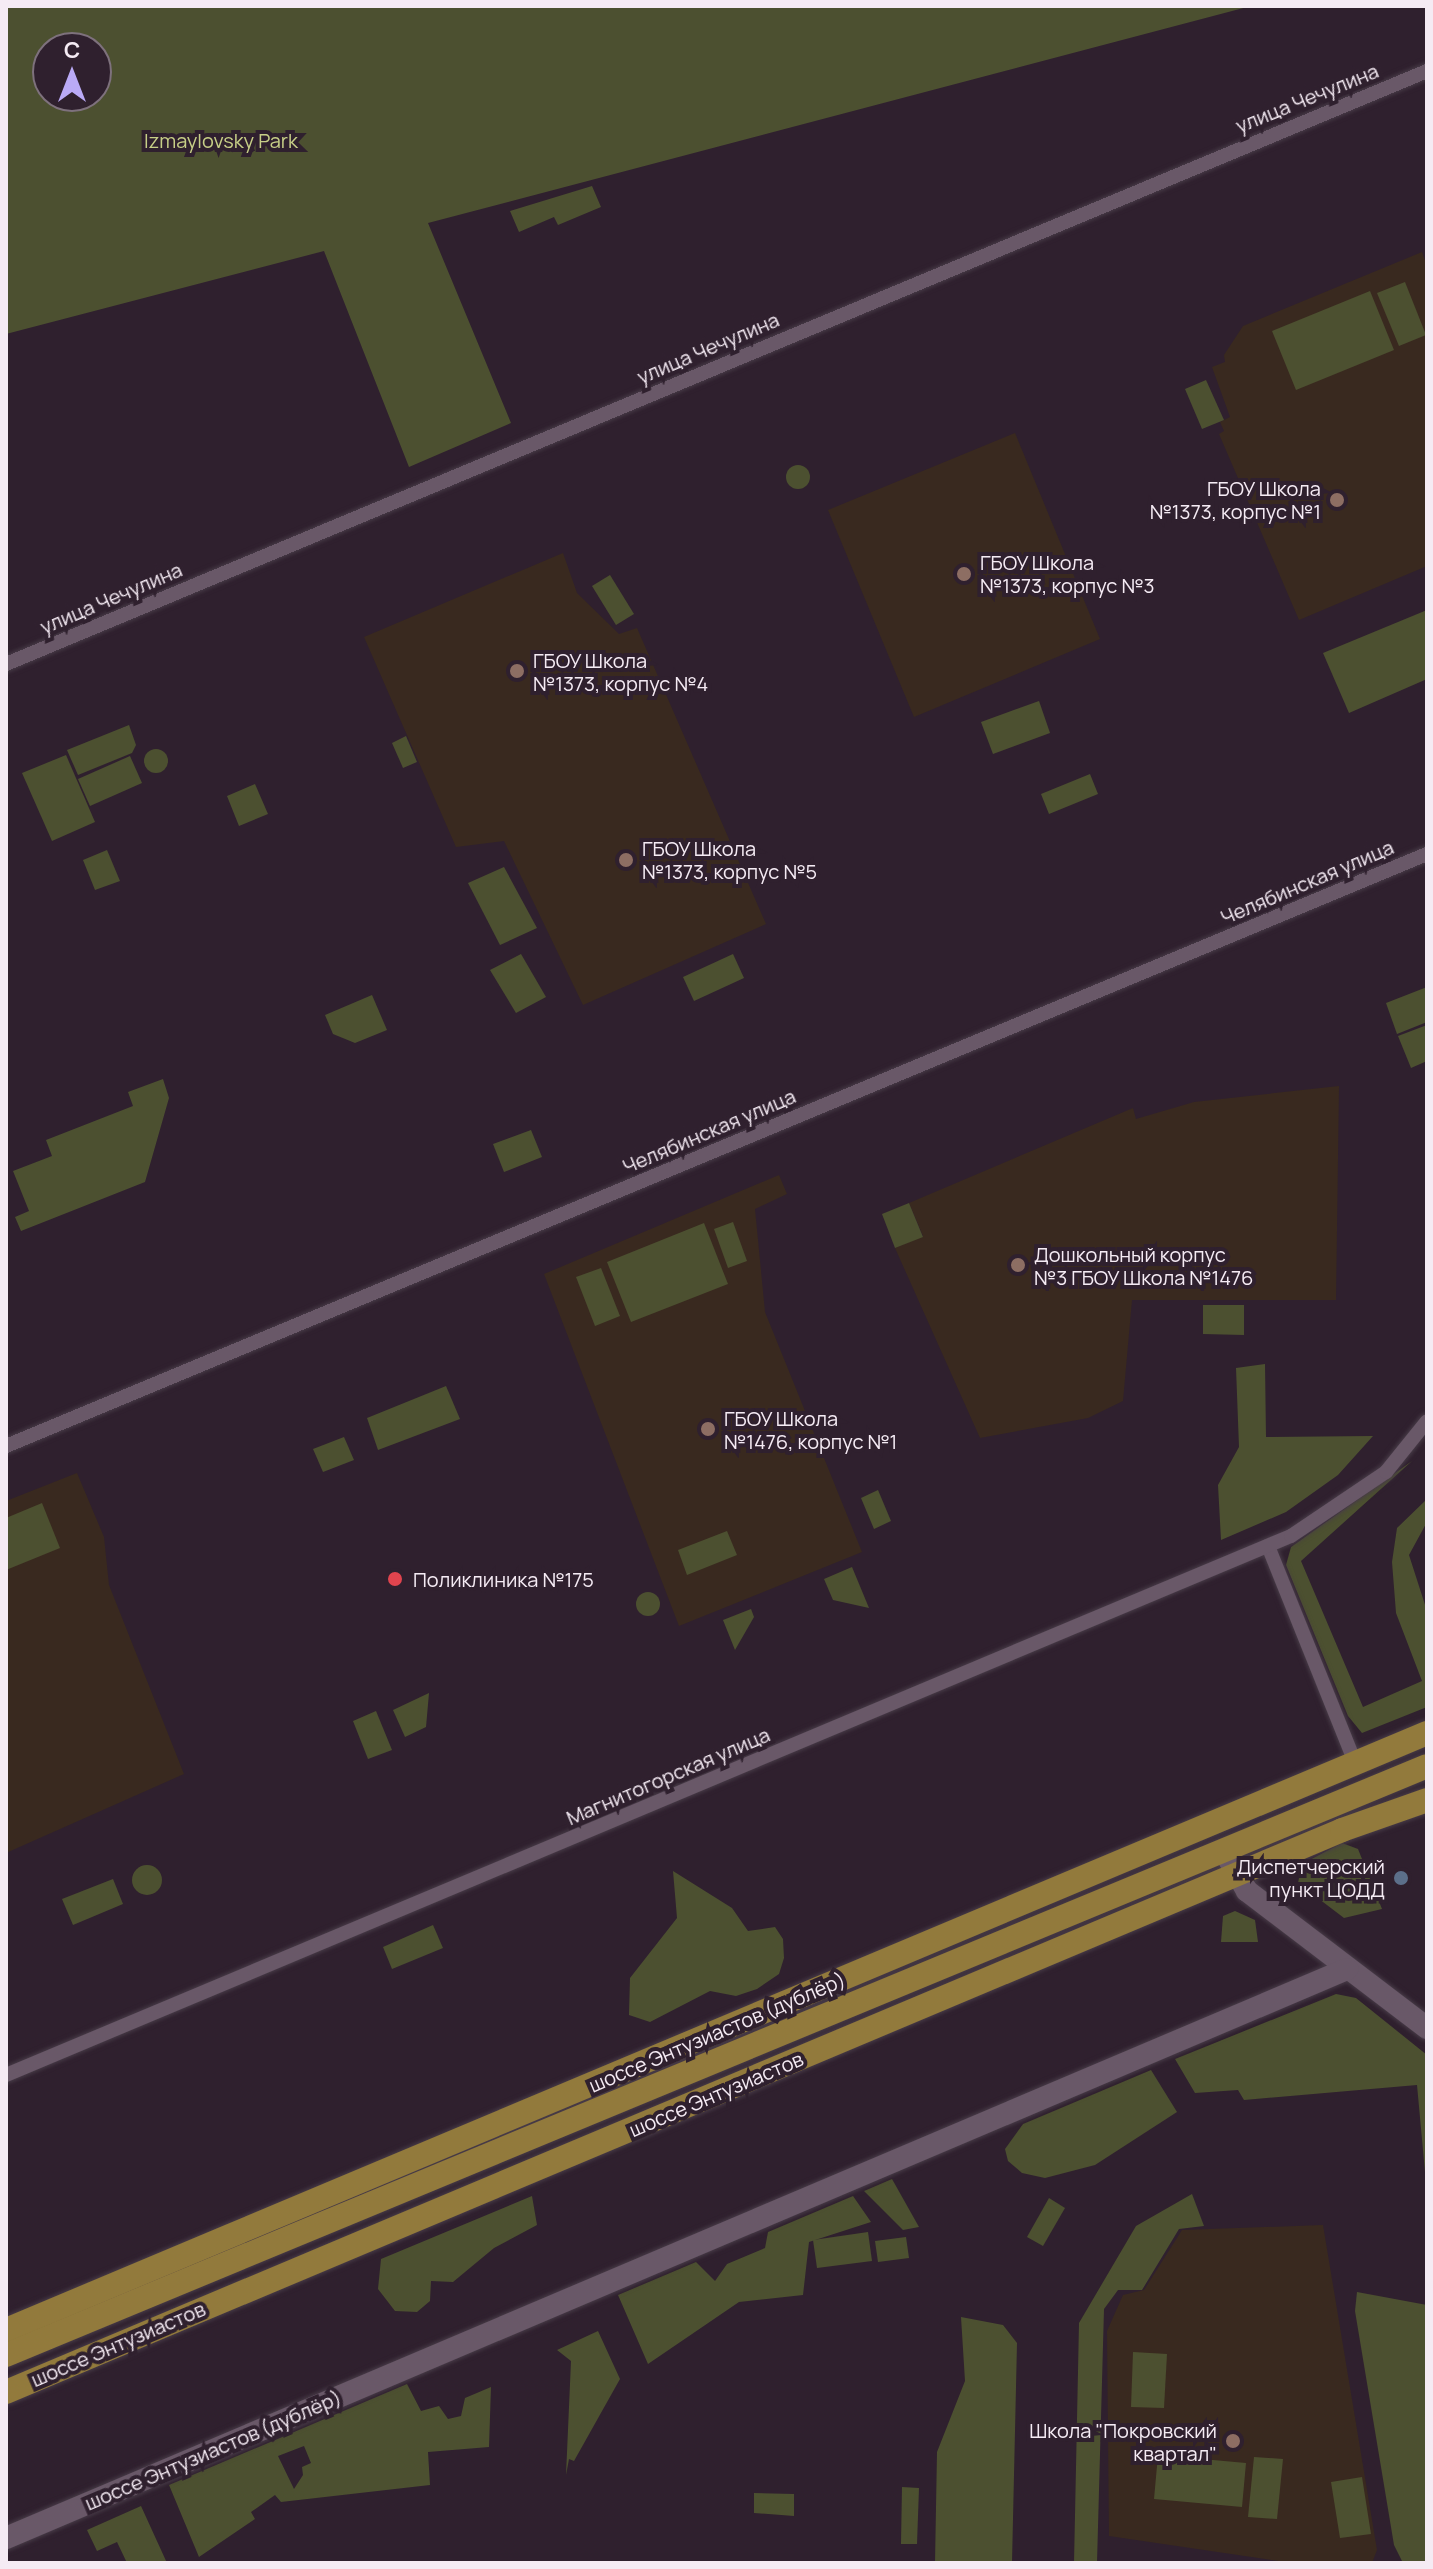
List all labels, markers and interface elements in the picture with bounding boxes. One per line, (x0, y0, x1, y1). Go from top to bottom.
north arrow (32, 32, 112, 112)
text: С (64, 35, 80, 65)
street label: улица Чечулина (1232, 58, 1382, 138)
park label: Izmaylovsky Park (144, 128, 298, 152)
street label: улица Чечулина (633, 307, 783, 389)
place label: ГБОУ Школа №1373, корпус №1 (1150, 476, 1321, 523)
marker: ГБОУ Школа №1373, корпус №1 (1328, 491, 1346, 509)
place label: ГБОУ Школа №1373, корпус №3 (980, 550, 1155, 597)
street label: улица Чечулина (36, 557, 186, 639)
marker: ГБОУ Школа №1373, корпус №3 (955, 565, 973, 583)
place label: ГБОУ Школа №1373, корпус №4 (533, 648, 708, 695)
marker: ГБОУ Школа №1373, корпус №4 (508, 662, 526, 680)
street label: Челябинская улица (1217, 835, 1397, 929)
place label: ГБОУ Школа №1373, корпус №5 (642, 836, 817, 883)
marker: ГБОУ Школа №1373, корпус №5 (617, 851, 635, 869)
street label: Челябинская улица (619, 1084, 799, 1178)
place label: Дошкольный корпус №3 ГБОУ Школа №1476 (1034, 1242, 1254, 1289)
marker: Дошкольный корпус №3 ГБОУ Школа №1476 (1009, 1256, 1027, 1274)
place label: ГБОУ Школа №1476, корпус №1 (724, 1406, 897, 1453)
marker: ГБОУ Школа №1476, корпус №1 (699, 1420, 717, 1438)
place label: Поликлиника №175 (413, 1567, 594, 1591)
marker: Поликлиника №175 (384, 1568, 406, 1590)
street label: Магнитогорская улица (563, 1722, 773, 1830)
place label: Диспетчерский пункт ЦОДД (1237, 1854, 1385, 1901)
marker: Диспетчерский пункт ЦОДД (1392, 1869, 1410, 1887)
street label: шоссе Энтузиастов (дублёр) (585, 1967, 849, 2097)
street label: шоссе Энтузиастов (625, 2046, 807, 2142)
street label: шоссе Энтузиастов (27, 2296, 209, 2392)
street label: шоссе Энтузиастов (дублёр) (81, 2385, 345, 2515)
place label: Школа "Покровский квартал" (1029, 2418, 1217, 2465)
marker: Школа "Покровский квартал" (1224, 2432, 1242, 2450)

